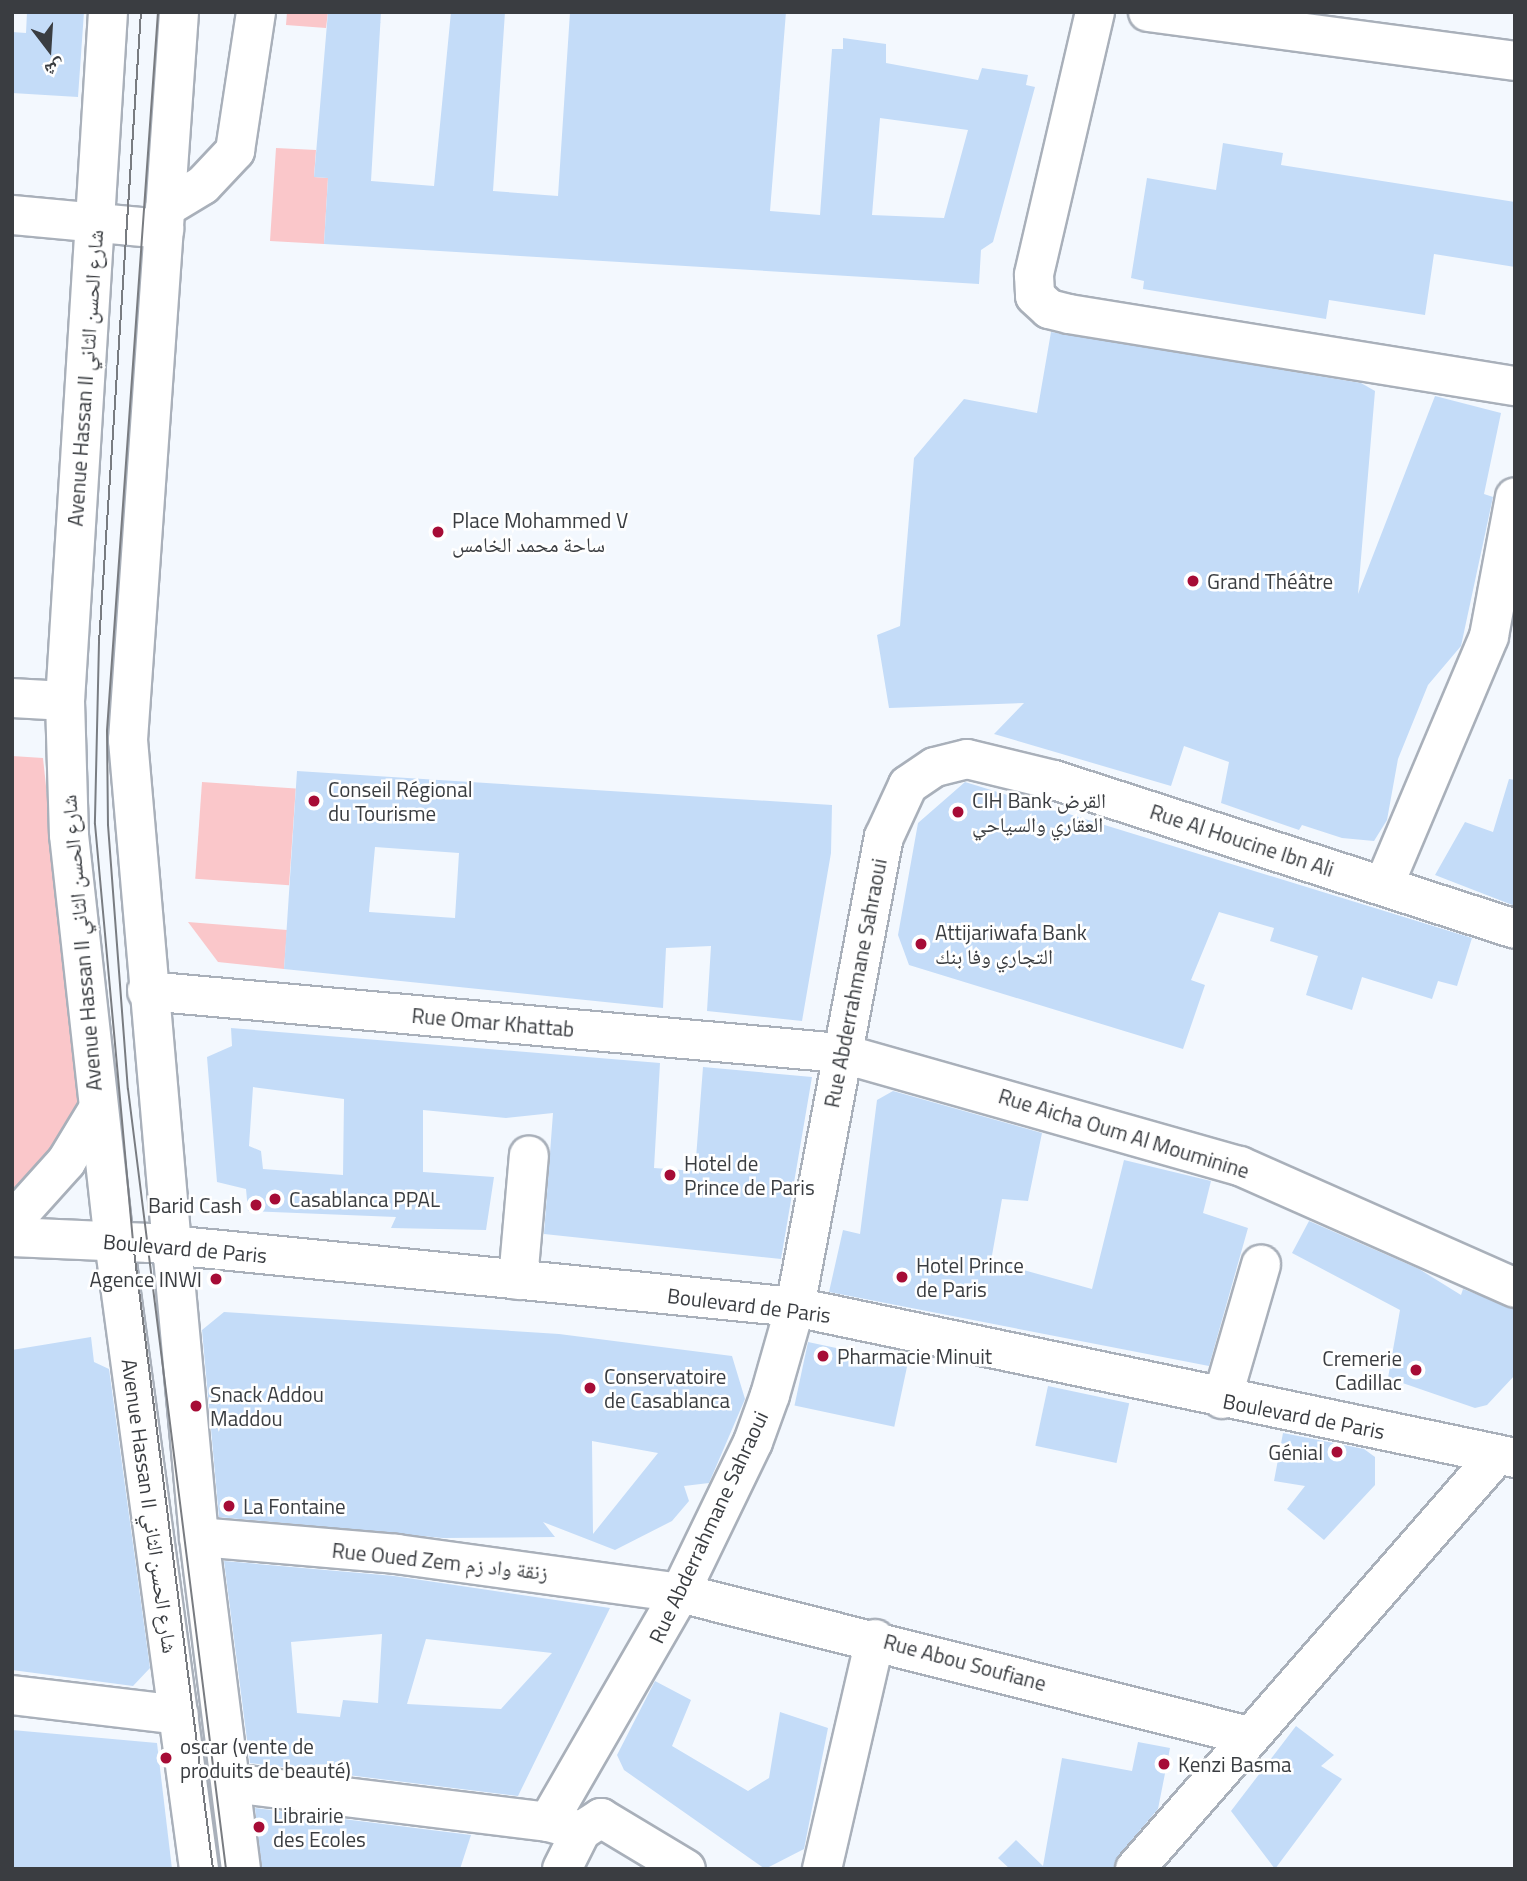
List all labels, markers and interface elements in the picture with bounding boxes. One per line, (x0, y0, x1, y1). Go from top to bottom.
north arrow (14, 14, 84, 84)
text: ش (41, 53, 69, 86)
street label: Avenue Hassan II شارع الحسن الثاني (62, 229, 108, 527)
place label: Place Mohammed V ساحة محمد الخامس (452, 507, 628, 557)
marker: Place Mohammed V ساحة محمد الخامس (430, 524, 446, 540)
place label: Grand Théâtre (1207, 568, 1333, 594)
marker: Grand Théâtre (1185, 573, 1201, 589)
place label: Conseil Régional du Tourisme (328, 776, 473, 826)
place label: CIH Bank القرض العقاري والسياحي (972, 787, 1106, 837)
marker: Conseil Régional du Tourisme (306, 793, 322, 809)
street label: Avenue Hassan II شارع الحسن الثاني (55, 794, 107, 1092)
street label: Rue Al Houcine Ibn Ali (1147, 798, 1337, 882)
marker: CIH Bank القرض العقاري والسياحي (950, 804, 966, 820)
street label: Rue Abderrahmane Sahraoui (818, 856, 892, 1110)
place label: Attijariwafa Bank التجاري وفا بنك (935, 919, 1087, 969)
marker: Attijariwafa Bank التجاري وفا بنك (913, 936, 929, 952)
street label: Rue Omar Khattab (411, 1002, 575, 1042)
street label: Rue Aicha Oum Al Mouminine (996, 1083, 1252, 1183)
place label: Hotel de Prince de Paris (684, 1150, 815, 1200)
marker: Hotel de Prince de Paris (662, 1167, 678, 1183)
place label: Casablanca PPAL (289, 1186, 440, 1212)
marker: Casablanca PPAL (267, 1191, 283, 1207)
place label: Barid Cash (148, 1192, 242, 1218)
marker: Barid Cash (248, 1197, 264, 1213)
street label: Boulevard de Paris (102, 1228, 268, 1268)
place label: Hotel Prince de Paris (916, 1252, 1024, 1302)
place label: Agence INWI (90, 1266, 202, 1292)
marker: Hotel Prince de Paris (894, 1269, 910, 1285)
marker: Agence INWI (208, 1271, 224, 1287)
street label: Boulevard de Paris (666, 1282, 832, 1328)
place label: Pharmacie Minuit (837, 1343, 992, 1369)
place label: Cremerie Cadillac (1322, 1345, 1402, 1395)
marker: Pharmacie Minuit (815, 1348, 831, 1364)
street label: Avenue Hassan II شارع الحسن الثاني (117, 1357, 183, 1655)
marker: Cremerie Cadillac (1408, 1362, 1424, 1378)
place label: Conservatoire de Casablanca (604, 1363, 730, 1413)
marker: Conservatoire de Casablanca (582, 1380, 598, 1396)
place label: Snack Addou Maddou (210, 1381, 324, 1431)
street label: Boulevard de Paris (1221, 1388, 1387, 1444)
marker: Snack Addou Maddou (188, 1398, 204, 1414)
street label: Rue Abderrahmane Sahraoui (643, 1407, 773, 1647)
place label: Génial (1268, 1439, 1323, 1465)
marker: Génial (1329, 1444, 1345, 1460)
place label: La Fontaine (243, 1493, 346, 1519)
marker: La Fontaine (221, 1498, 237, 1514)
street label: Rue Oued Zem زنقة واد زم (331, 1537, 549, 1585)
street label: Rue Abou Soufiane (881, 1628, 1049, 1696)
place label: oscar (vente de produits de beauté) (180, 1733, 351, 1783)
marker: oscar (vente de produits de beauté) (158, 1750, 174, 1766)
place label: Kenzi Basma (1178, 1751, 1292, 1777)
marker: Kenzi Basma (1156, 1756, 1172, 1772)
place label: Librairie des Ecoles (273, 1802, 366, 1852)
marker: Librairie des Ecoles (251, 1819, 267, 1835)

